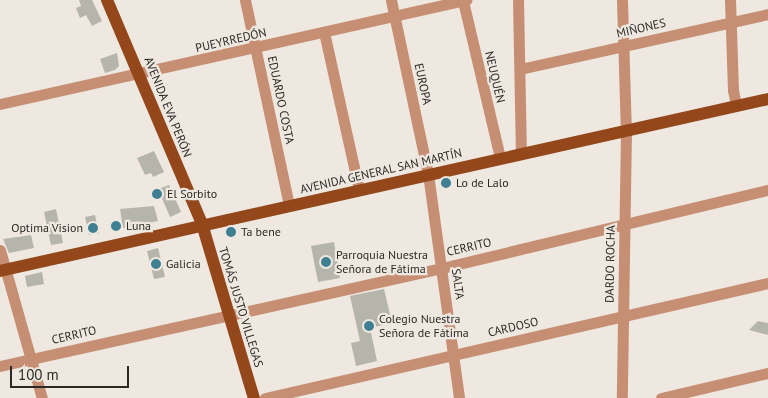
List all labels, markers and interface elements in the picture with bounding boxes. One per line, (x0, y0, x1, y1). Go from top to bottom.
street label: MIÑONES (615, 15, 667, 41)
street label: PUEYRREDÓN (194, 25, 268, 55)
street label: NEUQUÉN (482, 50, 508, 104)
street label: AVENIDA EVA PERÓN (141, 54, 195, 160)
street label: EDUARDO COSTA (265, 55, 297, 145)
street label: EUROPA (412, 62, 434, 106)
street label: AVENIDA GENERAL SAN MARTÍN (298, 145, 464, 197)
place label: Lo de Lalo (456, 176, 509, 190)
marker: Lo de Lalo (440, 177, 452, 189)
place label: El Sorbito (167, 187, 217, 201)
marker: El Sorbito (151, 188, 163, 200)
place label: Luna (126, 219, 151, 233)
marker: Luna (110, 220, 122, 232)
place label: Optima Vision (11, 221, 83, 235)
marker: Optima Vision (87, 222, 99, 234)
place label: Ta bene (241, 225, 281, 239)
street label: DARDO ROCHA (602, 225, 618, 303)
marker: Ta bene (225, 226, 237, 238)
street label: CERRITO (445, 235, 493, 259)
street label: TOMÁS JUSTO VILLEGAS (216, 245, 266, 369)
place label: Parroquia Nuestra Señora de Fátima (336, 248, 428, 276)
marker: Parroquia Nuestra Señora de Fátima (320, 256, 332, 268)
place label: Galicia (166, 257, 201, 271)
marker: Galicia (150, 258, 162, 270)
street label: SALTA (449, 268, 467, 300)
place label: Colegio Nuestra Señora de Fátima (379, 312, 469, 340)
street label: CARDOSO (486, 314, 540, 340)
marker: Colegio Nuestra Señora de Fátima (363, 320, 375, 332)
street label: CERRITO (50, 323, 98, 347)
scale bar (12, 356, 131, 388)
text: 100 m (18, 365, 59, 384)

